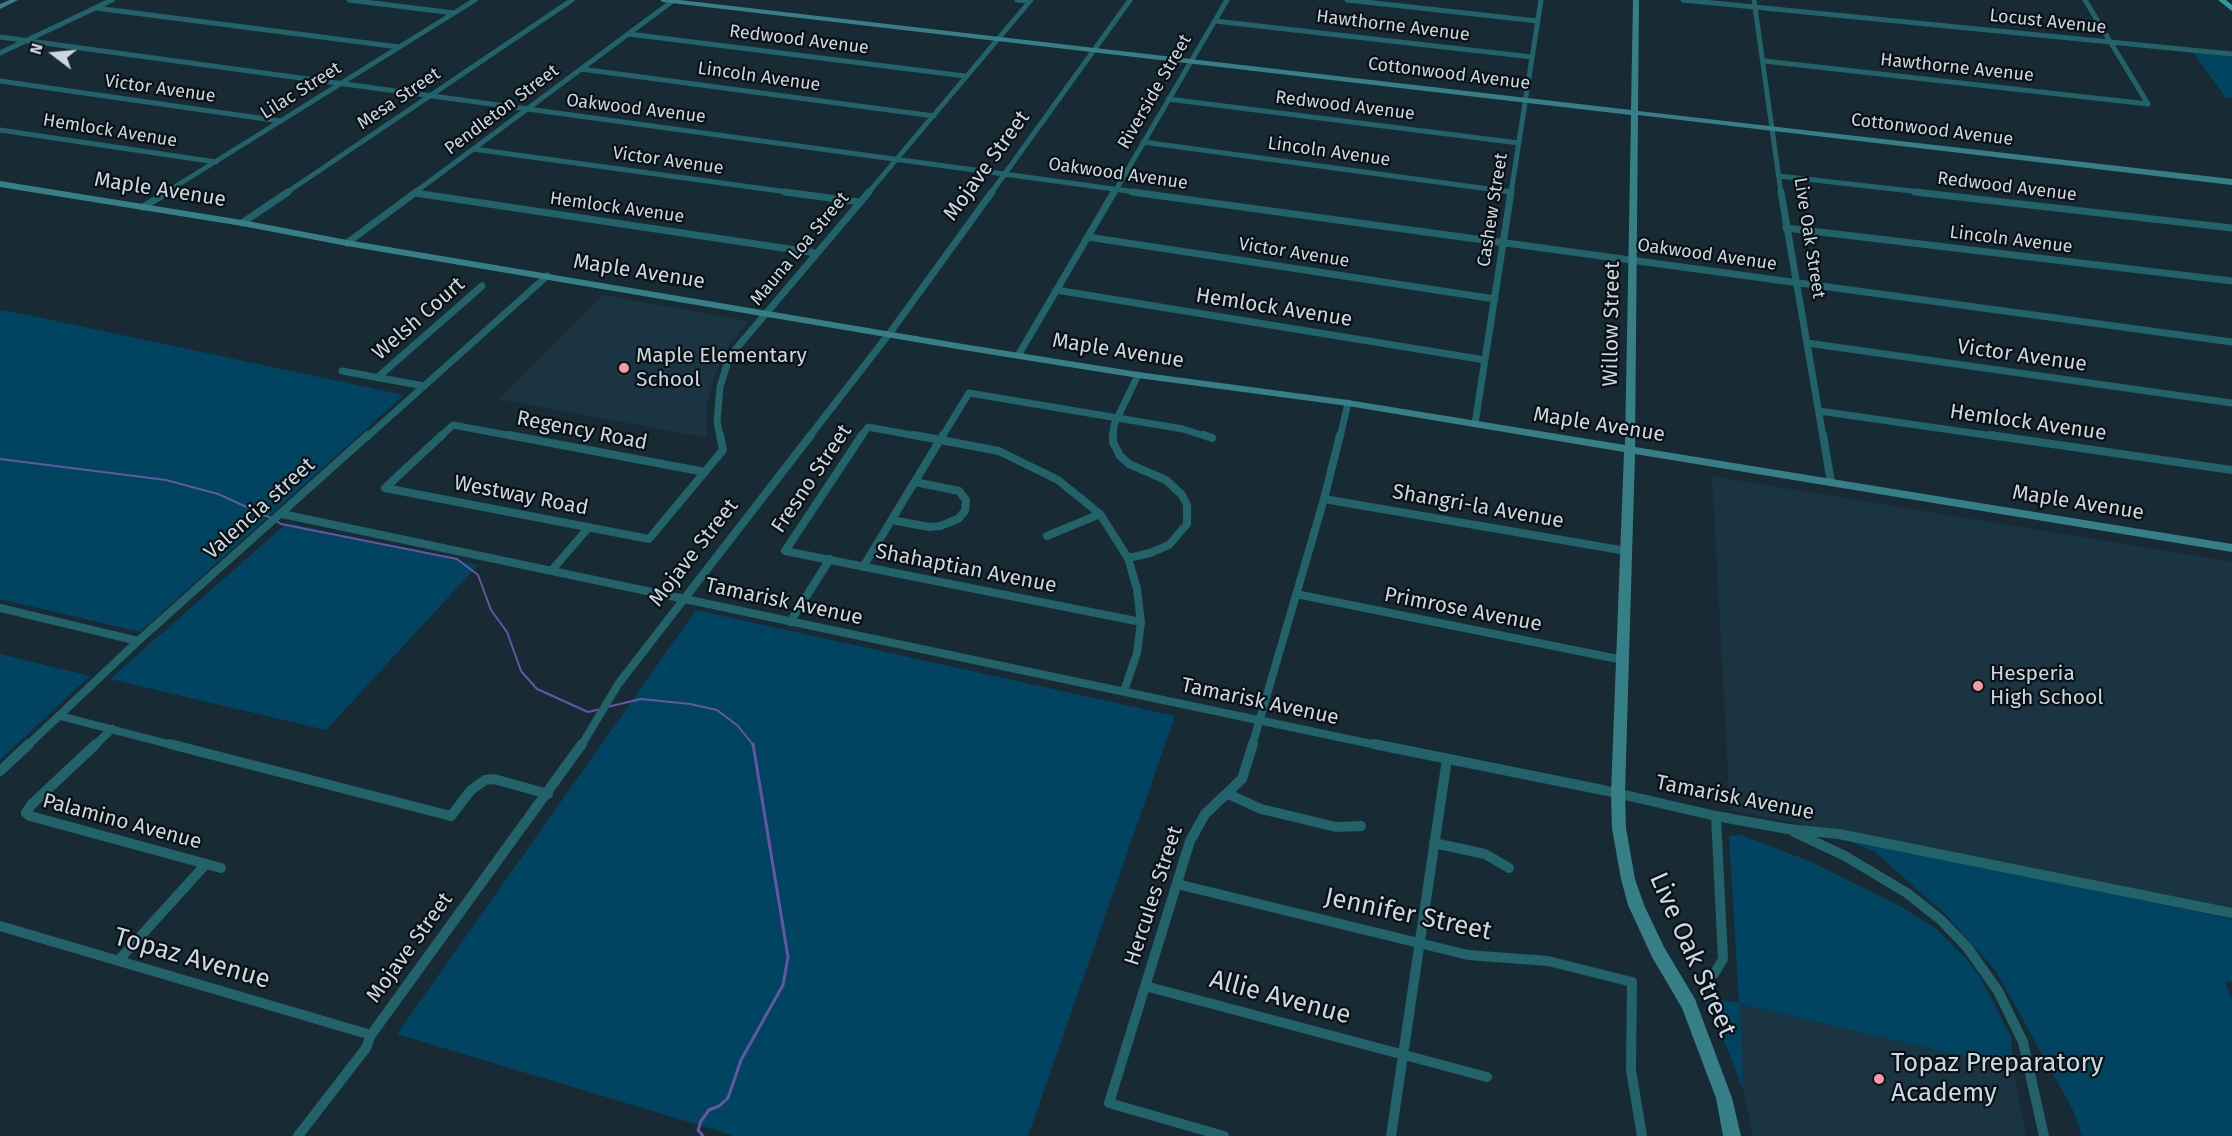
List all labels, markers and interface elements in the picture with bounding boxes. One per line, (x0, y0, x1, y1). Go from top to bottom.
street label: Locust Avenue (1989, 5, 2107, 39)
street label: Hawthorne Avenue (1315, 6, 1471, 46)
street label: Redwood Avenue (728, 21, 870, 59)
north arrow (24, 24, 84, 84)
street label: Riverside Street (1113, 31, 1197, 153)
text: N (26, 41, 47, 57)
street label: Hawthorne Avenue (1879, 49, 2035, 87)
street label: Cottonwood Avenue (1367, 53, 1531, 95)
street label: Lilac Street (257, 58, 345, 124)
street label: Lincoln Avenue (696, 58, 822, 96)
street label: Pendleton Street (441, 60, 563, 160)
street label: Mesa Street (353, 63, 445, 135)
street label: Victor Avenue (103, 71, 217, 107)
street label: Redwood Avenue (1274, 87, 1416, 125)
street label: Oakwood Avenue (565, 90, 707, 128)
street label: Mojave Street (939, 106, 1035, 226)
street label: Cottonwood Avenue (1850, 109, 2014, 151)
street label: Hemlock Avenue (41, 110, 179, 152)
street label: Lincoln Avenue (1266, 133, 1392, 171)
street label: Victor Avenue (611, 143, 725, 179)
street label: Cashew Street (1473, 152, 1513, 268)
street label: Oakwood Avenue (1047, 154, 1189, 194)
street label: Maple Avenue (92, 167, 228, 213)
street label: Redwood Avenue (1936, 168, 2078, 206)
street label: Live Oak Street (1789, 176, 1829, 300)
street label: Hemlock Avenue (548, 188, 686, 228)
street label: Mauna Loa Street (746, 188, 854, 310)
street label: Lincoln Avenue (1948, 222, 2074, 258)
street label: Victor Avenue (1237, 234, 1351, 272)
street label: Oakwood Avenue (1636, 235, 1778, 275)
street label: Maple Avenue (571, 249, 707, 295)
street label: Willow Street (1598, 261, 1626, 387)
street label: Welsh Court (368, 272, 470, 366)
street label: Hemlock Avenue (1194, 283, 1354, 333)
street label: Maple Avenue (1050, 328, 1186, 374)
street label: Victor Avenue (1956, 334, 2088, 378)
place label: Maple Elementary School (636, 343, 807, 393)
marker: Maple Elementary School (617, 361, 631, 375)
street label: Hemlock Avenue (1948, 400, 2108, 446)
street label: Maple Avenue (1531, 402, 1667, 448)
street label: Regency Road (515, 406, 649, 456)
street label: Fresno Street (766, 420, 858, 538)
street label: Valencia street (199, 453, 321, 565)
street label: Westway Road (452, 471, 590, 521)
street label: Shangri-la Avenue (1390, 480, 1566, 534)
street label: Maple Avenue (2010, 480, 2146, 526)
street label: Mojave Street (644, 494, 744, 612)
street label: Shahaptian Avenue (873, 539, 1059, 599)
street label: Tamarisk Avenue (703, 573, 865, 631)
street label: Primrose Avenue (1382, 582, 1544, 638)
place label: Hesperia High School (1990, 661, 2103, 711)
street label: Tamarisk Avenue (1179, 673, 1341, 731)
marker: Hesperia High School (1971, 679, 1985, 693)
street label: Tamarisk Avenue (1654, 770, 1816, 826)
street label: Palamino Avenue (40, 789, 204, 855)
street label: Hercules Street (1120, 823, 1188, 969)
street label: Live Oak Street (1642, 868, 1742, 1042)
street label: Jennifer Street (1322, 882, 1494, 948)
street label: Mojave Street (362, 888, 458, 1008)
street label: Topaz Avenue (110, 922, 274, 996)
street label: Allie Avenue (1206, 964, 1354, 1032)
place label: Topaz Preparatory Academy (1891, 1048, 2103, 1110)
marker: Topaz Preparatory Academy (1872, 1072, 1886, 1086)

